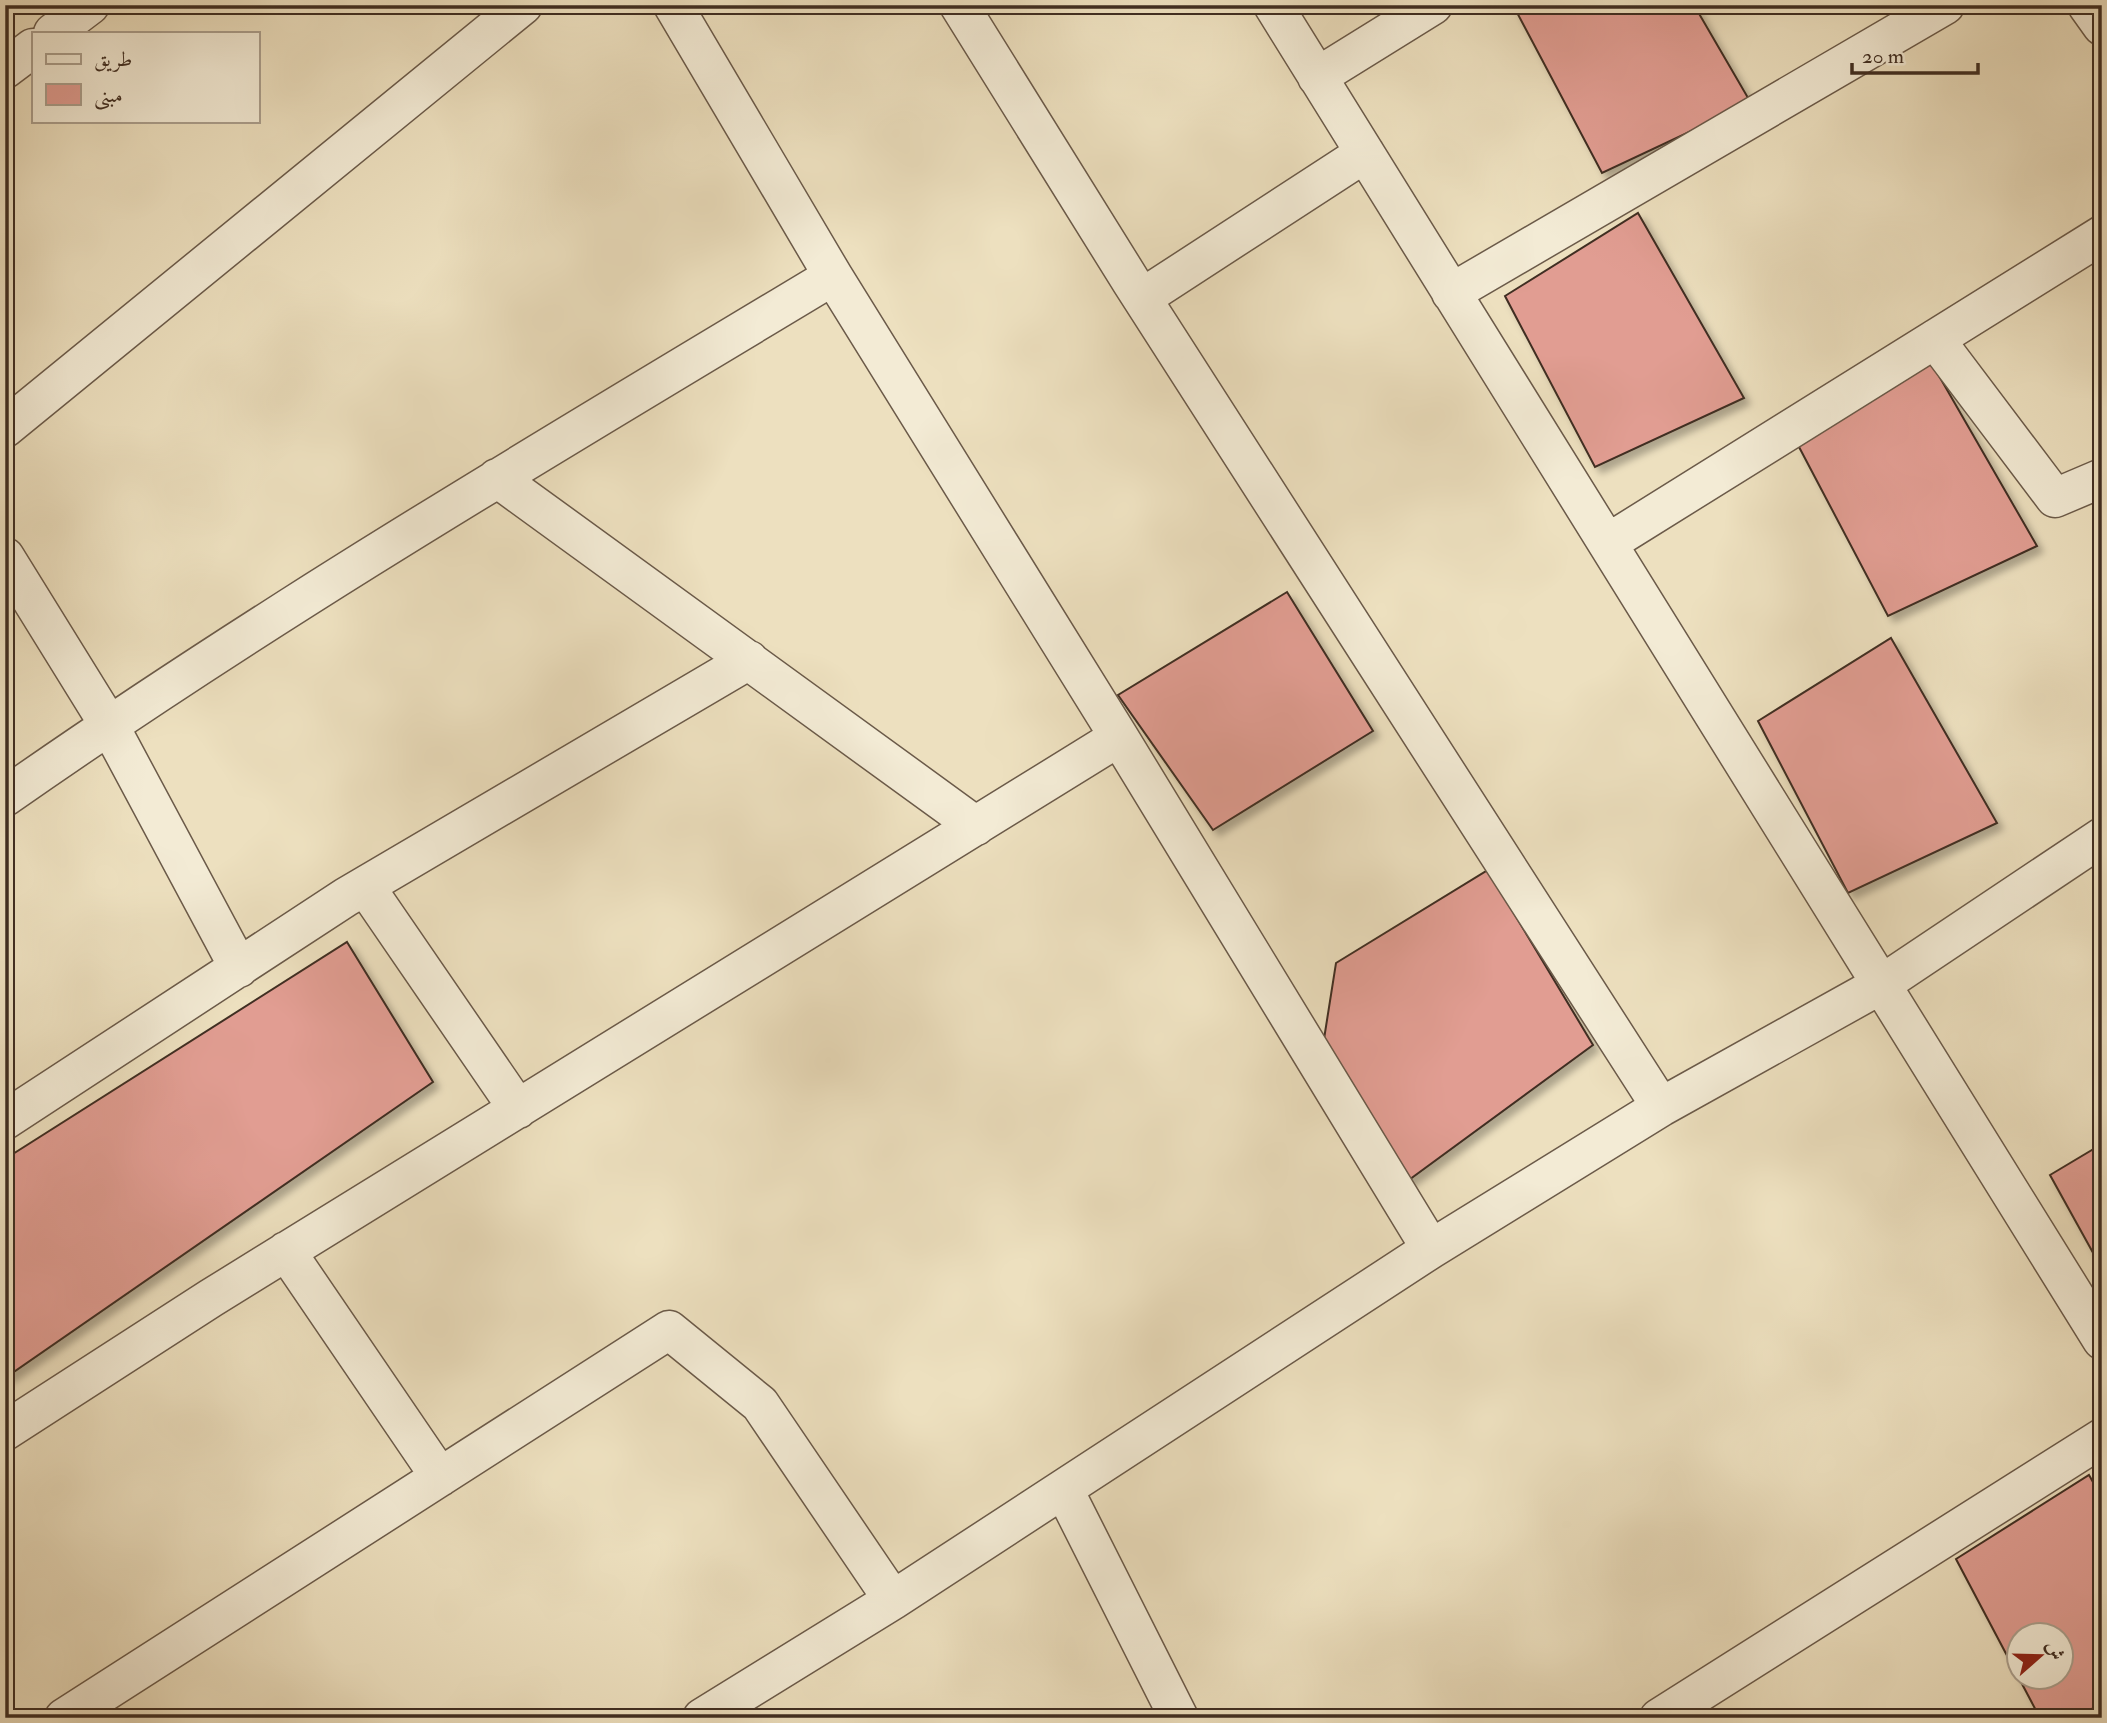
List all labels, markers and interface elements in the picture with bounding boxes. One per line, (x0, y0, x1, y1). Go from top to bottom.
legend (32, 32, 259, 122)
scale bar (1852, 32, 1978, 76)
text: 20 m (1862, 43, 1904, 70)
text: طريق (94, 46, 132, 73)
text: مبنى (94, 82, 123, 110)
north arrow (2006, 1622, 2076, 1692)
text: ش (2041, 1638, 2070, 1663)

